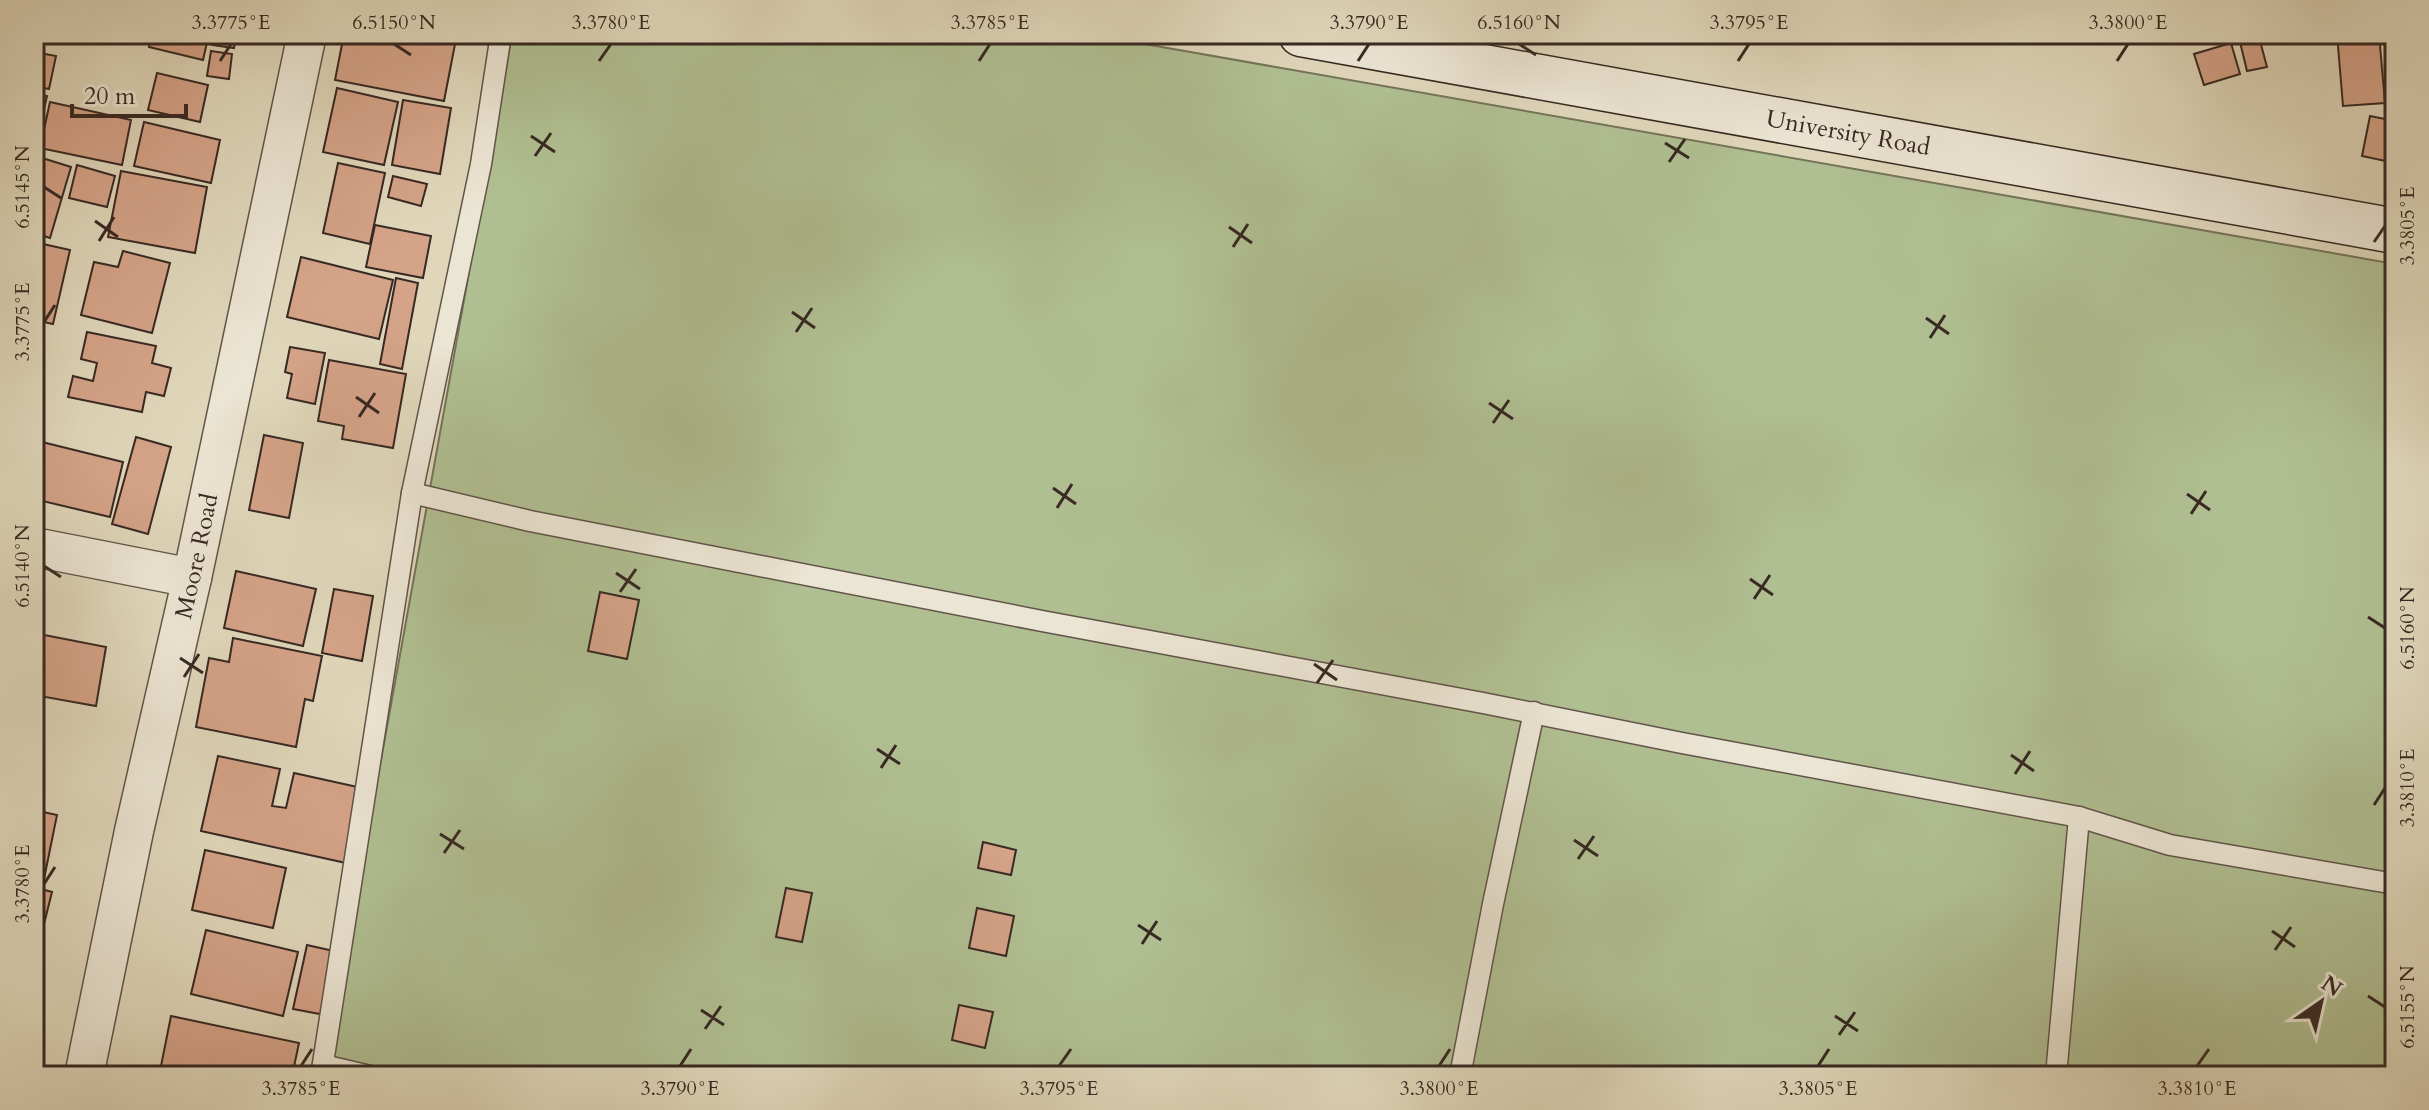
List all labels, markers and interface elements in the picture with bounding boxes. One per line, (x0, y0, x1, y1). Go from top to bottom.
text: 3.3775°E (192, 9, 270, 36)
text: 6.5150°N (352, 9, 436, 36)
text: 3.3780°E (572, 9, 650, 36)
text: 3.3785°E (951, 9, 1029, 36)
text: 3.3790°E (1330, 9, 1408, 36)
text: 6.5160°N (1477, 9, 1561, 36)
text: 3.3795°E (1710, 9, 1788, 36)
text: 3.3800°E (2089, 9, 2167, 36)
scale bar (72, 68, 186, 118)
text: 20 m (84, 80, 136, 113)
street label: University Road (1764, 102, 1933, 164)
text: 6.5145°N (9, 145, 36, 229)
text: 3.3805°E (2394, 187, 2421, 265)
text: 3.3775°E (9, 283, 36, 361)
street label: Moore Road (167, 490, 226, 622)
text: 6.5140°N (9, 524, 36, 608)
text: 6.5160°N (2394, 586, 2421, 670)
text: 3.3810°E (2394, 749, 2421, 827)
text: 3.3780°E (9, 845, 36, 923)
north arrow (2281, 962, 2361, 1042)
text: 6.5155°N (2394, 965, 2421, 1049)
text: N (2315, 968, 2348, 1004)
text: 3.3785°E (262, 1075, 340, 1102)
text: 3.3790°E (641, 1075, 719, 1102)
text: 3.3795°E (1020, 1075, 1098, 1102)
text: 3.3800°E (1400, 1075, 1478, 1102)
text: 3.3805°E (1779, 1075, 1857, 1102)
text: 3.3810°E (2158, 1075, 2236, 1102)

